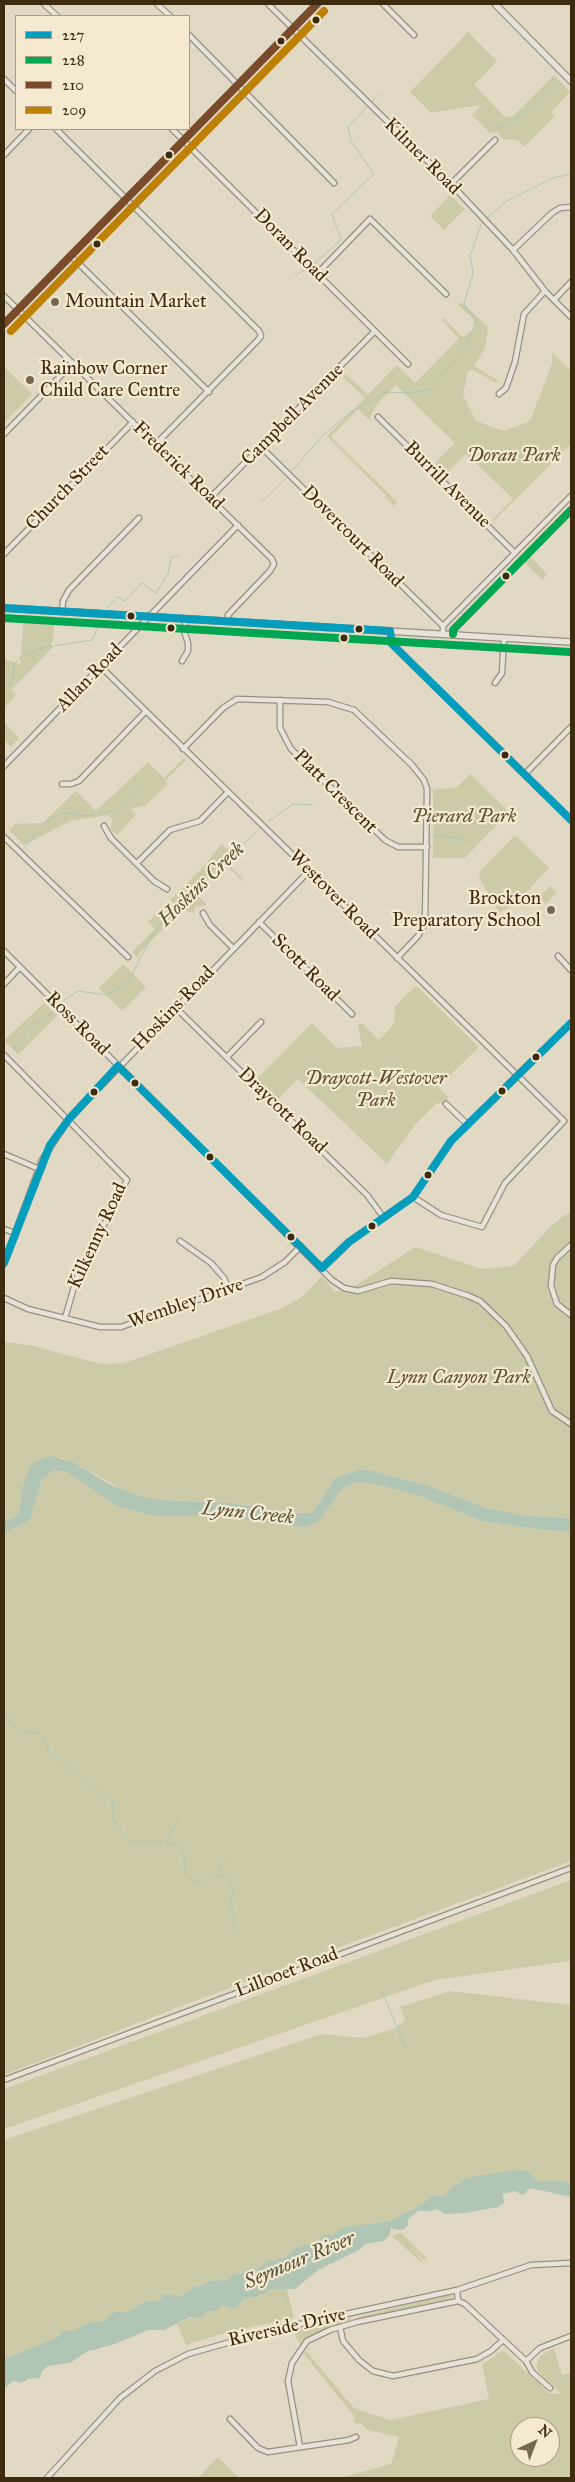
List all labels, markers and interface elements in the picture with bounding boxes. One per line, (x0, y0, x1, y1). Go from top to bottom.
legend (15, 15, 190, 130)
unlabelled marker (311, 15, 321, 25)
text: 227 (62, 26, 84, 44)
unlabelled marker (276, 36, 286, 46)
text: 228 (62, 51, 85, 69)
text: 210 (62, 76, 84, 94)
text: 209 (62, 101, 86, 119)
street label: Kilmer Road (379, 114, 465, 200)
unlabelled marker (164, 150, 174, 160)
street label: Doran Road (248, 204, 332, 288)
unlabelled marker (92, 239, 102, 249)
place label: Mountain Market (65, 291, 207, 313)
marker: Mountain Market (49, 296, 61, 308)
place label: Rainbow Corner Child Care Centre (40, 358, 180, 402)
street label: Campbell Avenue (237, 359, 349, 471)
marker: Rainbow Corner Child Care Centre (24, 374, 36, 386)
street label: Frederick Road (128, 417, 228, 515)
street label: Burrill Avenue (399, 437, 495, 533)
street label: Church Street (21, 440, 115, 536)
park label: Doran Park (467, 445, 561, 467)
street label: Dovercourt Road (296, 481, 408, 593)
unlabelled marker (501, 571, 511, 581)
unlabelled marker (126, 611, 136, 621)
unlabelled marker (166, 623, 176, 633)
unlabelled marker (354, 624, 364, 634)
unlabelled marker (339, 633, 349, 643)
street label: Allan Road (52, 639, 128, 717)
street label: Platt Crescent (288, 745, 382, 839)
unlabelled marker (500, 750, 510, 760)
park label: Pierard Park (412, 806, 516, 828)
water label: Hoskins Creek (154, 838, 250, 932)
street label: Westover Road (284, 846, 382, 944)
place label: Brockton Preparatory School (392, 888, 541, 932)
marker: Brockton Preparatory School (545, 904, 557, 916)
street label: Scott Road (266, 929, 344, 1007)
street label: Hoskins Road (128, 962, 220, 1056)
street label: Ross Road (40, 987, 114, 1061)
unlabelled marker (531, 1052, 541, 1062)
street label: Draycott Road (233, 1063, 331, 1159)
park label: Draycott-Westover Park (305, 1068, 447, 1112)
unlabelled marker (130, 1078, 140, 1088)
unlabelled marker (497, 1086, 507, 1096)
unlabelled marker (89, 1087, 99, 1097)
unlabelled marker (205, 1152, 215, 1162)
unlabelled marker (423, 1170, 433, 1180)
street label: Kilkenny Road (64, 1179, 132, 1293)
unlabelled marker (367, 1221, 377, 1231)
unlabelled marker (286, 1232, 296, 1242)
street label: Wembley Drive (126, 1274, 246, 1334)
park label: Lynn Canyon Park (387, 1367, 531, 1389)
water label: Lynn Creek (201, 1497, 295, 1531)
street label: Lillooet Road (232, 1943, 342, 2003)
water label: Seymour River (241, 2227, 359, 2295)
street label: Riverside Drive (226, 2303, 348, 2353)
north arrow (510, 2417, 560, 2467)
text: N (535, 2421, 555, 2442)

